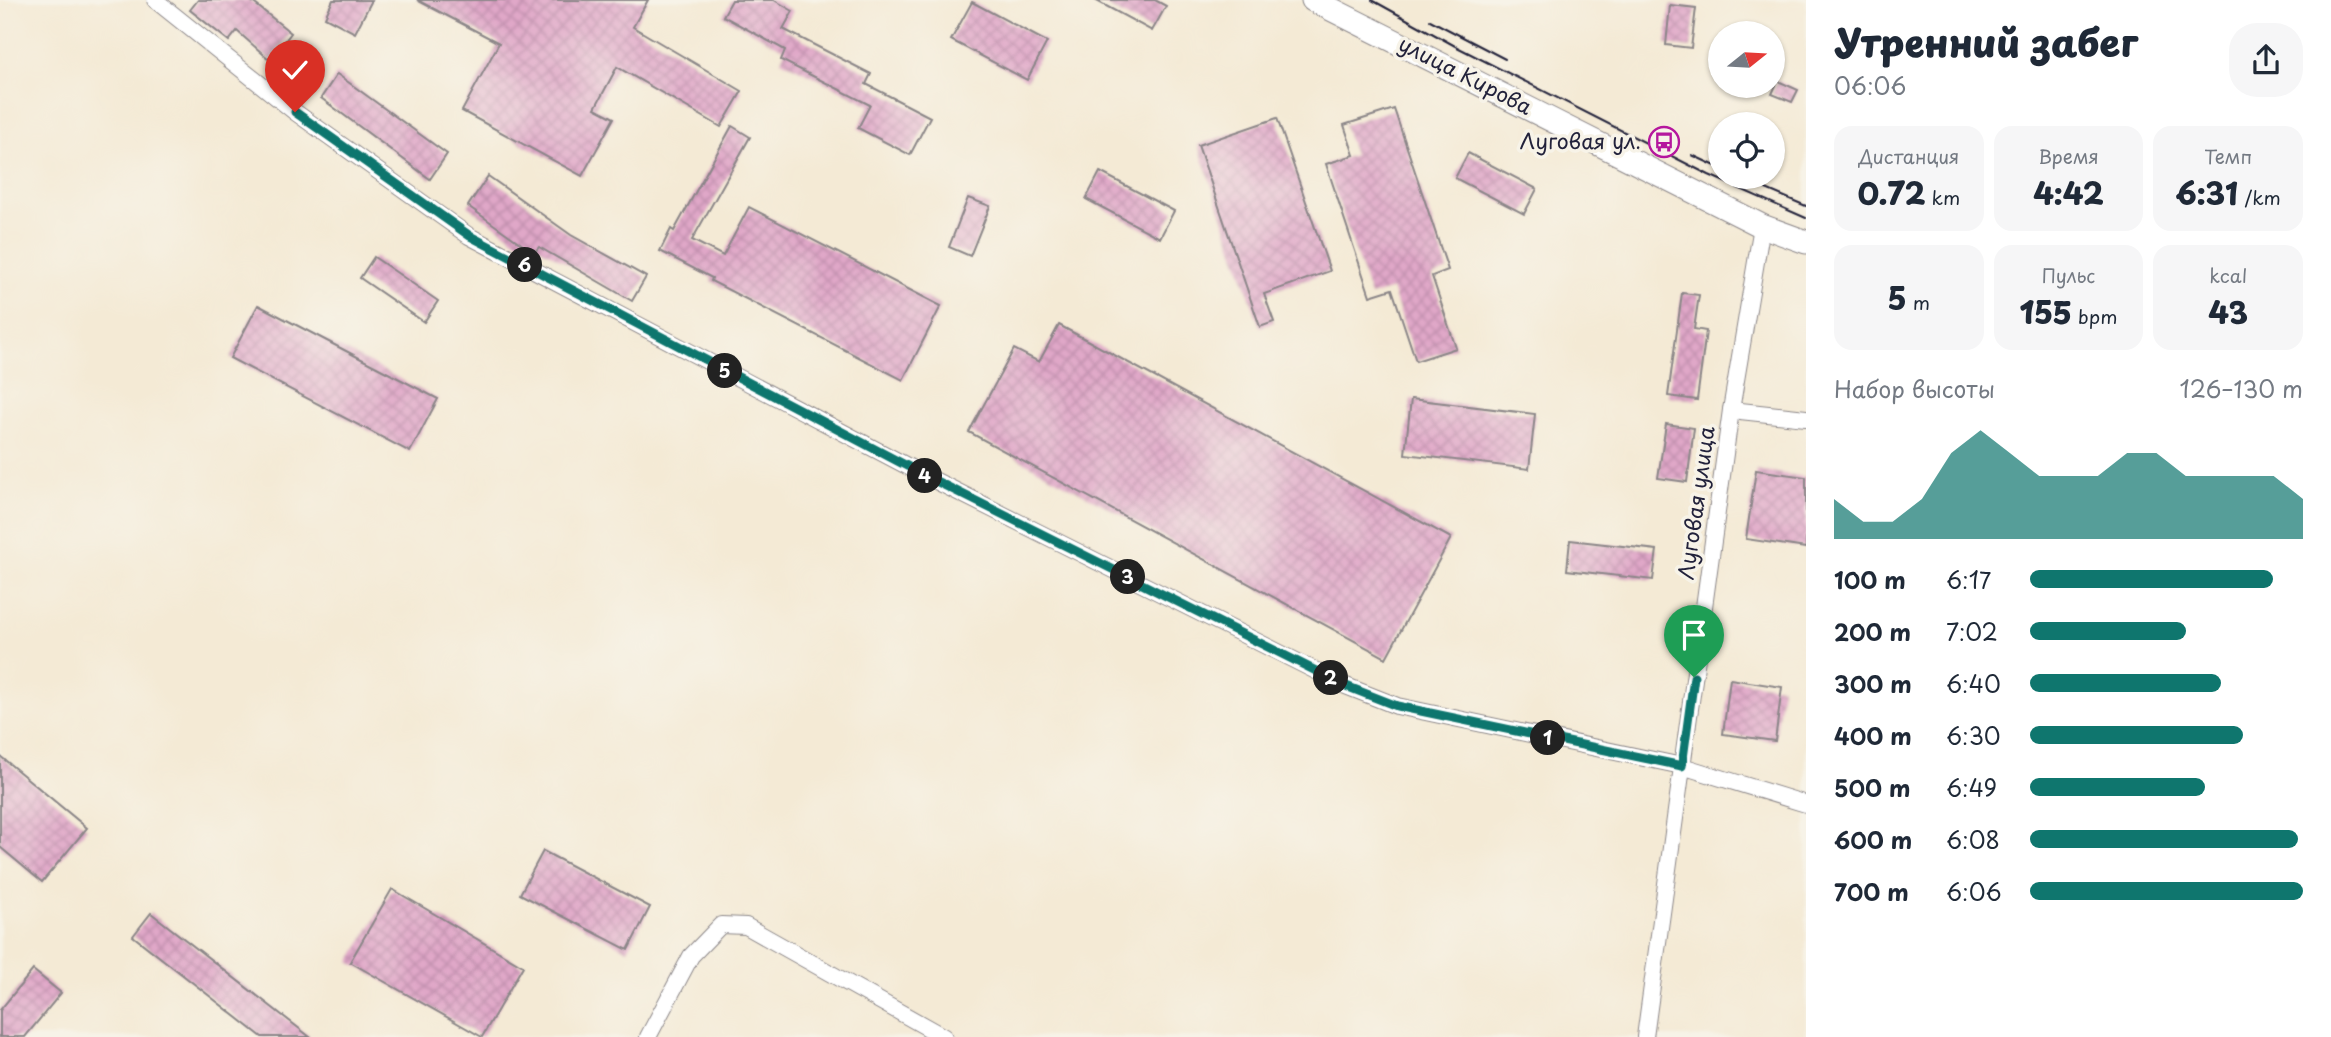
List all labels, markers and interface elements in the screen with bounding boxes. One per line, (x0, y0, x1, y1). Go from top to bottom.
text: Утренний забег (1834, 13, 2138, 70)
north arrow (1708, 21, 1785, 98)
map controls (1708, 21, 1785, 189)
button: share (2229, 23, 2303, 97)
street label: улица Кирова (1393, 27, 1538, 122)
pin (265, 40, 325, 112)
icon: check (276, 51, 314, 89)
text: 06:06 (1834, 68, 1906, 103)
button: locate (1708, 112, 1785, 189)
place label: Луговая ул. (1520, 124, 1641, 156)
bus stop icon: Луговая ул. (1647, 125, 1681, 159)
text: Дистанция (1858, 142, 1959, 170)
text: Время (2038, 142, 2099, 170)
text: Темп (2204, 142, 2252, 170)
text: 0.72 (1857, 170, 1925, 215)
text: 4:42 (2033, 170, 2104, 215)
text: 6:31 (2175, 170, 2238, 215)
text: km (1925, 183, 1960, 211)
text: /km (2238, 183, 2281, 211)
pin: 6 (508, 247, 542, 282)
text: 6 (518, 250, 531, 278)
text: Пульс (2042, 261, 2095, 289)
text: kcal (2209, 261, 2247, 289)
text: 5 (1888, 275, 1907, 320)
text: m (1907, 288, 1930, 316)
text: 155 (2019, 289, 2072, 334)
text: 43 (2208, 289, 2248, 334)
text: bpm (2072, 302, 2118, 330)
pin: 5 (708, 354, 742, 388)
text: 5 (718, 356, 731, 384)
text: Набор высоты (1834, 371, 1995, 406)
text: 126–130 m (2179, 371, 2303, 406)
street label: Луговая улица (1668, 423, 1722, 581)
pin: 4 (908, 458, 942, 494)
text: 4 (918, 461, 931, 489)
pin: 3 (1110, 560, 1146, 594)
text: 3 (1121, 562, 1134, 590)
text: 100 m (1834, 562, 1906, 597)
text: 6:17 (1946, 562, 1991, 597)
pin (1664, 605, 1724, 677)
text: 200 m (1834, 614, 1911, 649)
text: 7:02 (1946, 614, 1998, 649)
icon: arrive (1675, 616, 1713, 654)
pin: 2 (1314, 660, 1348, 696)
text: 2 (1324, 663, 1337, 691)
text: 300 m (1834, 666, 1912, 701)
text: 6:40 (1946, 666, 2001, 701)
text: 400 m (1834, 718, 1912, 753)
text: 6:30 (1946, 718, 2001, 753)
pin: 1 (1530, 720, 1566, 756)
text: 1 (1543, 723, 1552, 751)
text: 500 m (1834, 770, 1911, 805)
text: 6:49 (1946, 770, 1997, 805)
text: 600 m (1834, 822, 1912, 857)
text: 6:08 (1946, 822, 2000, 857)
text: 700 m (1834, 874, 1909, 909)
text: 6:06 (1946, 874, 2002, 909)

